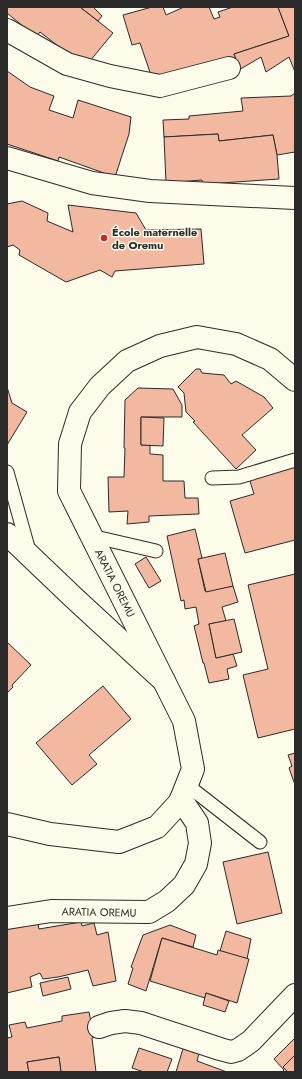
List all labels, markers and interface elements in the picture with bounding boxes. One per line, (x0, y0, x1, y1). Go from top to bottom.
place label: École maternelle de Oremu (112, 224, 197, 253)
marker: École maternelle de Oremu (99, 233, 109, 243)
street label: ARATIA OREMU (91, 546, 139, 620)
street label: ARATIA OREMU (61, 903, 137, 921)

